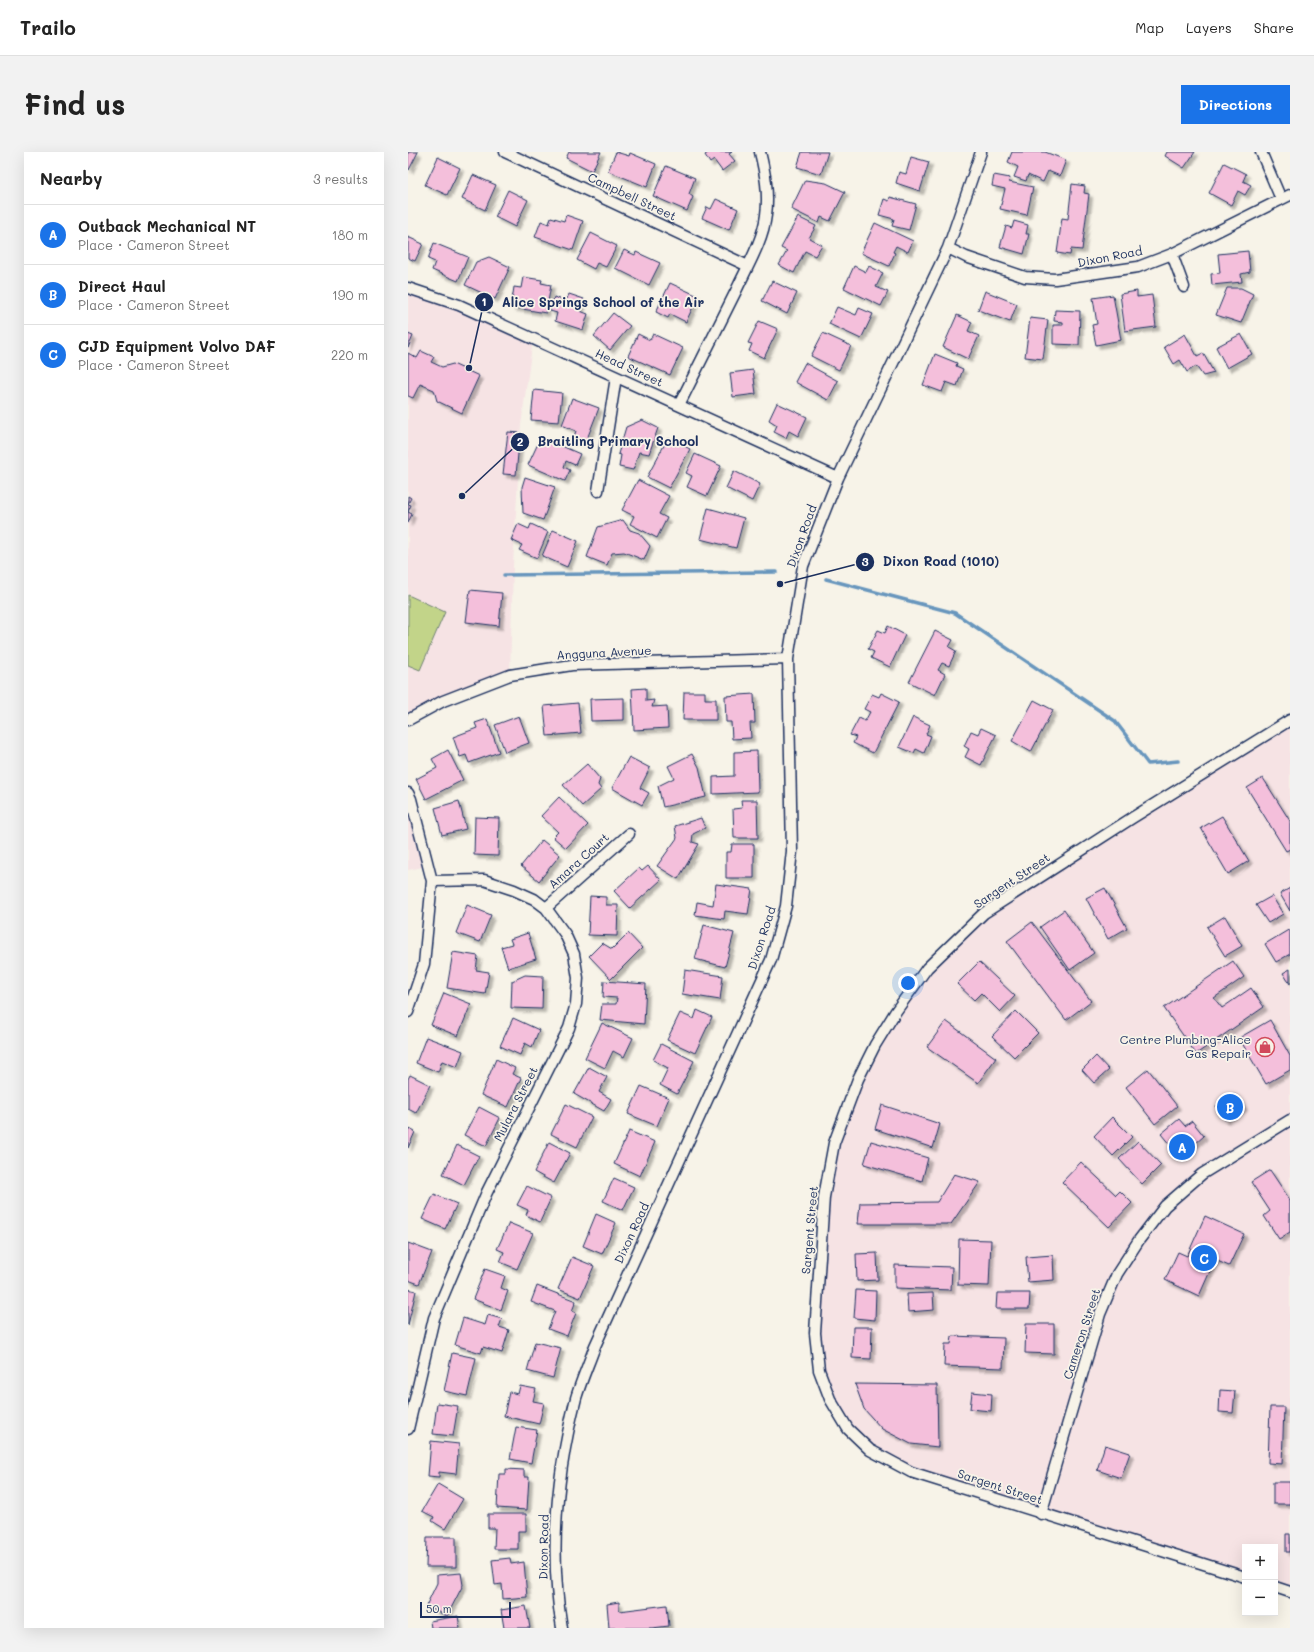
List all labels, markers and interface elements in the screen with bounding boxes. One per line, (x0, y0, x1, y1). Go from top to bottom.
text: Trailo (20, 15, 76, 40)
text: Map (1135, 18, 1164, 37)
text: Layers (1186, 18, 1232, 37)
text: Share (1254, 18, 1294, 37)
button: Directions (1181, 85, 1290, 124)
text: Find us (24, 86, 125, 122)
text: Nearby (40, 167, 102, 189)
street label: Campbell Street (585, 169, 679, 224)
text: 3 results (313, 170, 368, 187)
text: Outback Mechanical NT (78, 216, 256, 236)
text: A (48, 226, 58, 243)
text: 180 m (332, 226, 368, 243)
text: Place · Cameron Street (78, 236, 230, 253)
street label: Dixon Road (1076, 242, 1144, 270)
text: Direct Haul (78, 276, 166, 296)
text: B (49, 286, 57, 303)
text: 190 m (332, 286, 368, 303)
callout: Alice Springs School of the Air (474, 290, 712, 315)
text: 1 (481, 293, 487, 309)
text: Alice Springs School of the Air (502, 293, 705, 310)
text: Place · Cameron Street (78, 296, 230, 313)
text: CJD Equipment Volvo DAF (78, 336, 276, 356)
street label: Head Street (593, 344, 666, 390)
text: C (48, 346, 58, 363)
text: 220 m (331, 346, 368, 363)
text: Place · Cameron Street (78, 356, 230, 373)
callout: Braitling Primary School (510, 429, 707, 454)
text: Braitling Primary School (537, 432, 699, 450)
text: 2 (517, 433, 524, 449)
street label: Dixon Road (782, 502, 820, 569)
callout: Dixon Road (1010) (855, 549, 1007, 574)
text: Dixon Road (1010) (883, 552, 999, 569)
text: 3 (861, 553, 869, 569)
street label: Angguna Avenue (556, 642, 652, 662)
street label: Amara Court (545, 829, 612, 892)
street label: Sargent Street (970, 849, 1053, 912)
street label: Dixon Road (743, 904, 779, 971)
your location (898, 973, 918, 993)
place label: Centre Plumbing-Alice Gas Repair (1120, 1031, 1251, 1061)
shop icon: Centre Plumbing-Alice Gas Repair (1254, 1036, 1276, 1058)
street label: Mulara Street (489, 1063, 541, 1144)
pin: B (1217, 1092, 1243, 1122)
pin: A (1169, 1132, 1195, 1162)
street label: Sargent Street (797, 1185, 821, 1275)
street label: Dixon Road (610, 1199, 652, 1266)
pin: C (1191, 1243, 1217, 1273)
street label: Cameron Street (1059, 1286, 1103, 1381)
street label: Sargent Street (956, 1465, 1045, 1507)
street label: Dixon Road (534, 1514, 552, 1580)
map controls (1242, 1544, 1278, 1616)
button: + (1242, 1544, 1278, 1580)
button: − (1242, 1580, 1278, 1616)
scale bar (420, 1600, 511, 1619)
text: 50 m (426, 1601, 452, 1616)

